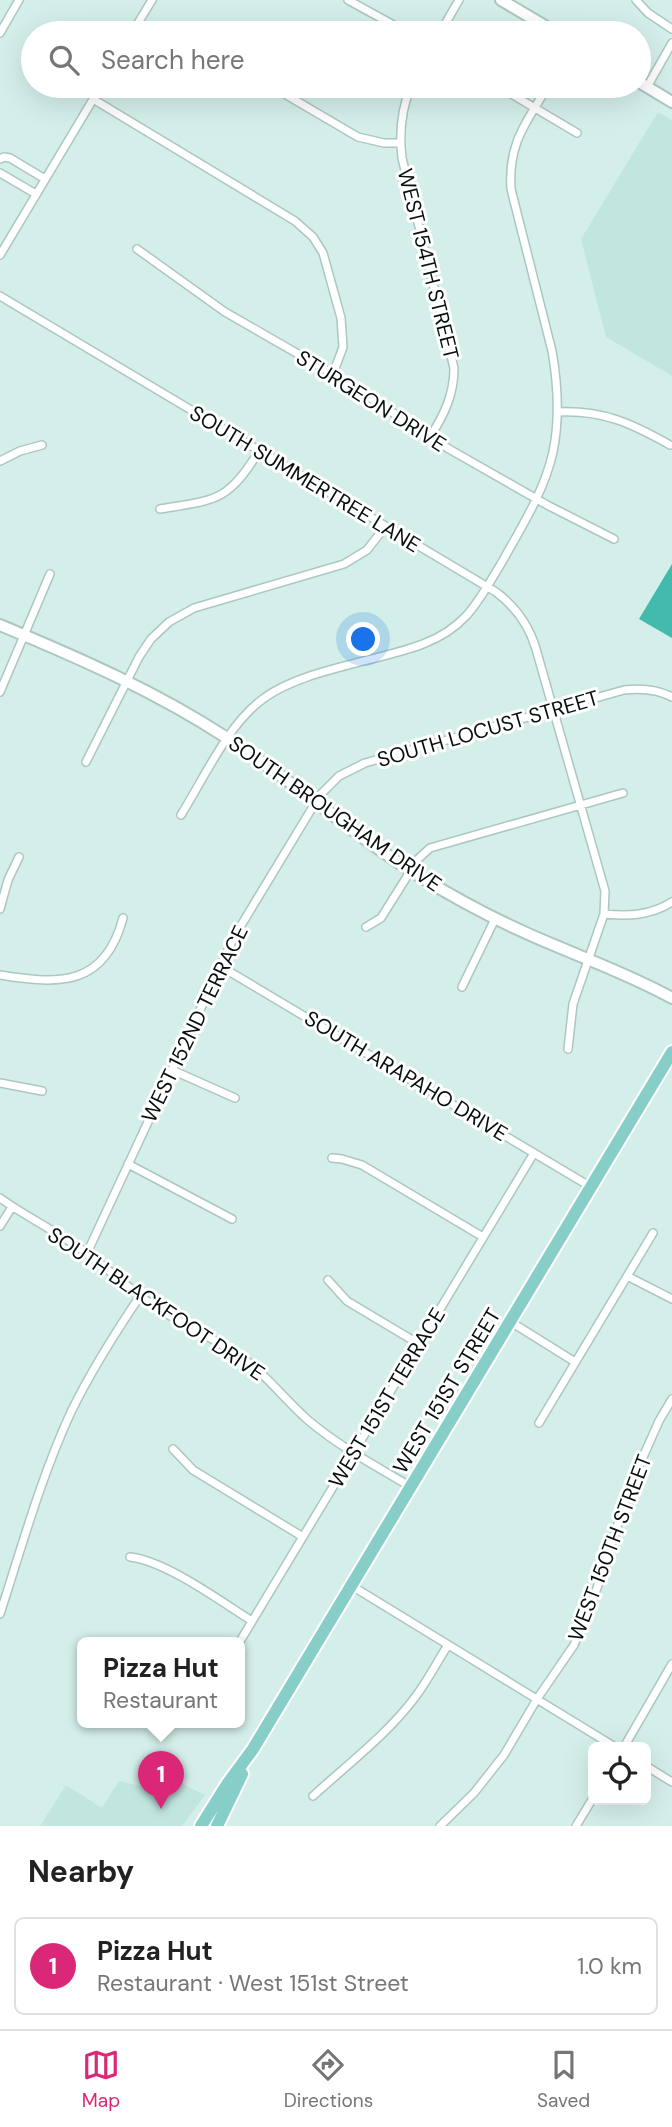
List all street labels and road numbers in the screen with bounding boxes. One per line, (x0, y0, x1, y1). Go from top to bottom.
street label: WEST 154TH STREET (391, 166, 465, 363)
street label: STURGEON DRIVE (291, 344, 451, 458)
street label: SOUTH SUMMERTREE LANE (184, 399, 426, 559)
street label: SOUTH LOCUST STREET (374, 684, 602, 774)
street label: SOUTH BROUGHAM DRIVE (223, 730, 447, 898)
street label: WEST 152ND TERRACE (135, 921, 255, 1127)
street label: SOUTH ARAPAHO DRIVE (299, 1004, 513, 1148)
street label: SOUTH BLACKFOOT DRIVE (42, 1221, 270, 1387)
street label: WEST 151ST TERRACE (322, 1303, 452, 1493)
street label: WEST 151ST STREET (387, 1303, 508, 1479)
street label: WEST 150TH STREET (562, 1451, 659, 1645)

